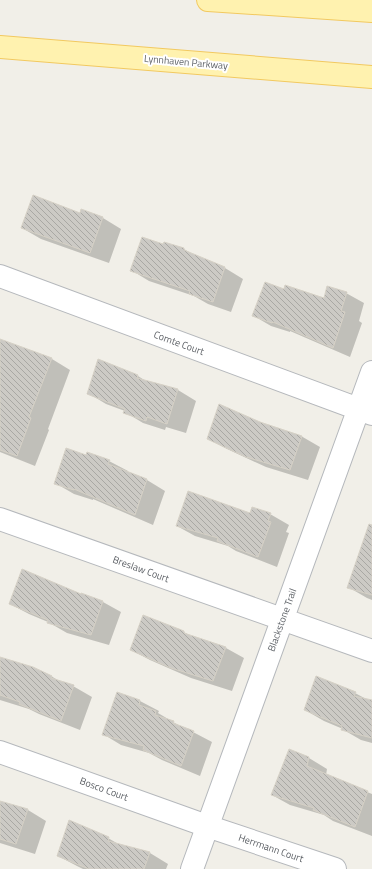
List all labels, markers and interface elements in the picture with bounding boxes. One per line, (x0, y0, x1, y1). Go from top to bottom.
street label: Lynnhaven Parkway (143, 51, 229, 73)
street label: Comte Court (152, 327, 207, 359)
street label: Breslaw Court (111, 552, 172, 586)
street label: Blackstone Trail (264, 586, 300, 654)
street label: Bosco Court (78, 773, 131, 805)
street label: Herrmann Court (236, 830, 306, 866)

